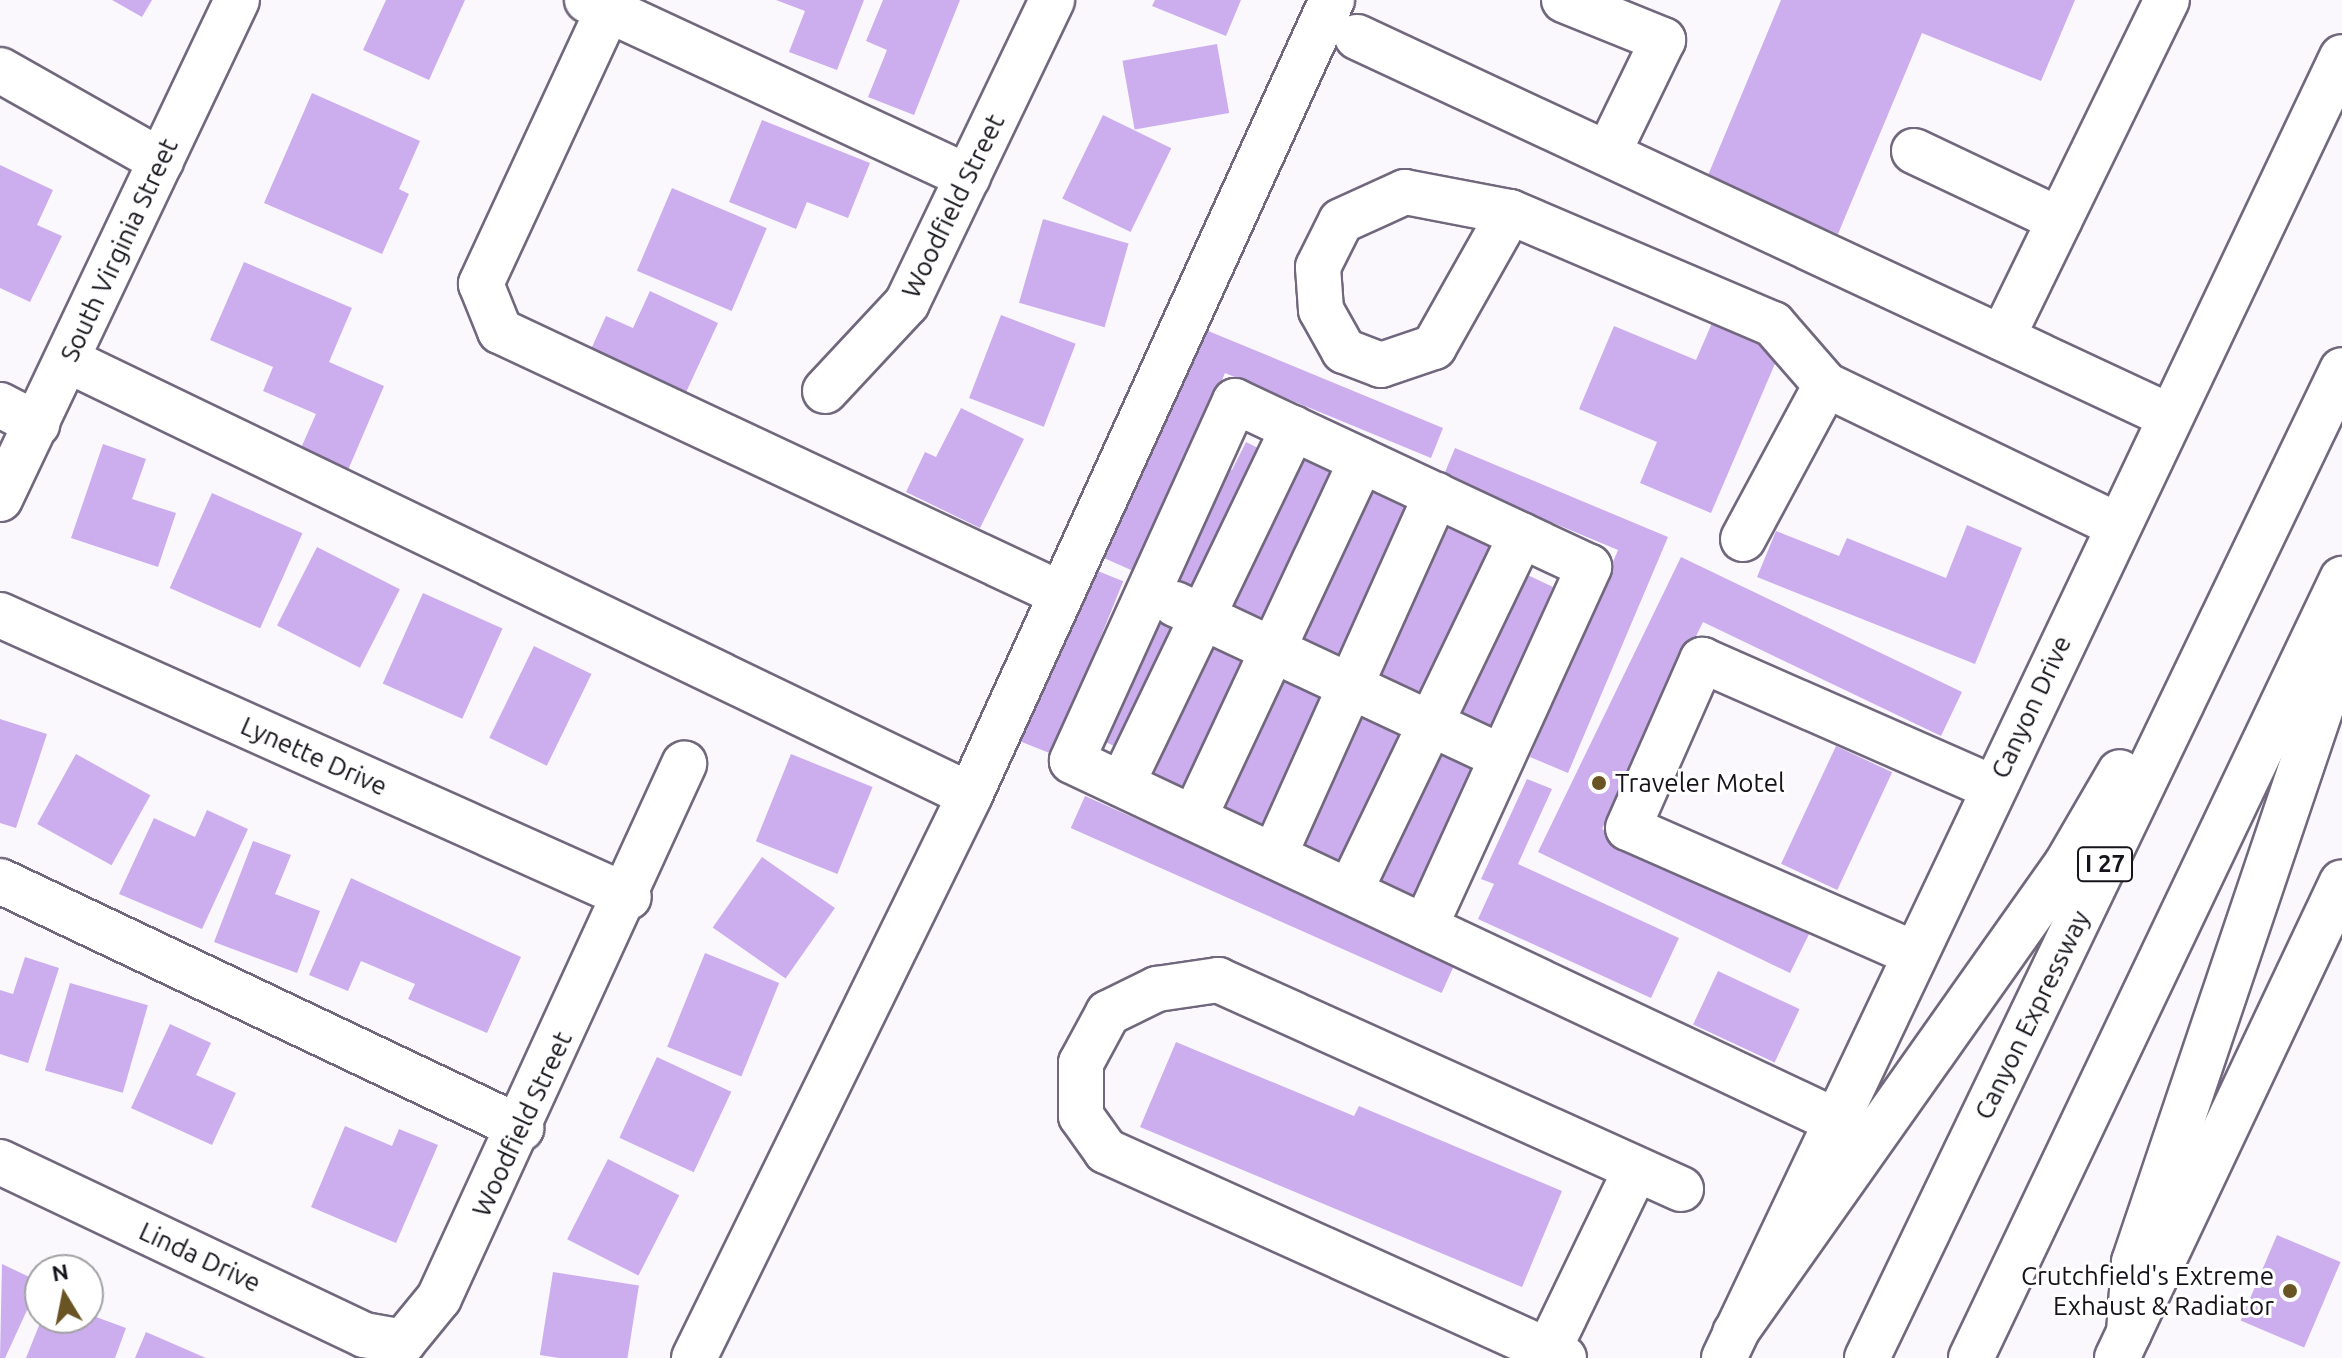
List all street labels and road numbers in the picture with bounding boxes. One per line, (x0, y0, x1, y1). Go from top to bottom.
street label: Woodfield Street (895, 109, 1011, 303)
street label: South Virginia Street (54, 134, 184, 366)
street label: Canyon Drive (1984, 631, 2078, 783)
street label: Lynette Drive (236, 710, 392, 802)
road number: I 27 (2077, 844, 2133, 884)
street label: Canyon Expressway (1968, 906, 2096, 1124)
street label: Woodfield Street (466, 1027, 578, 1221)
street label: Linda Drive (134, 1215, 266, 1299)

